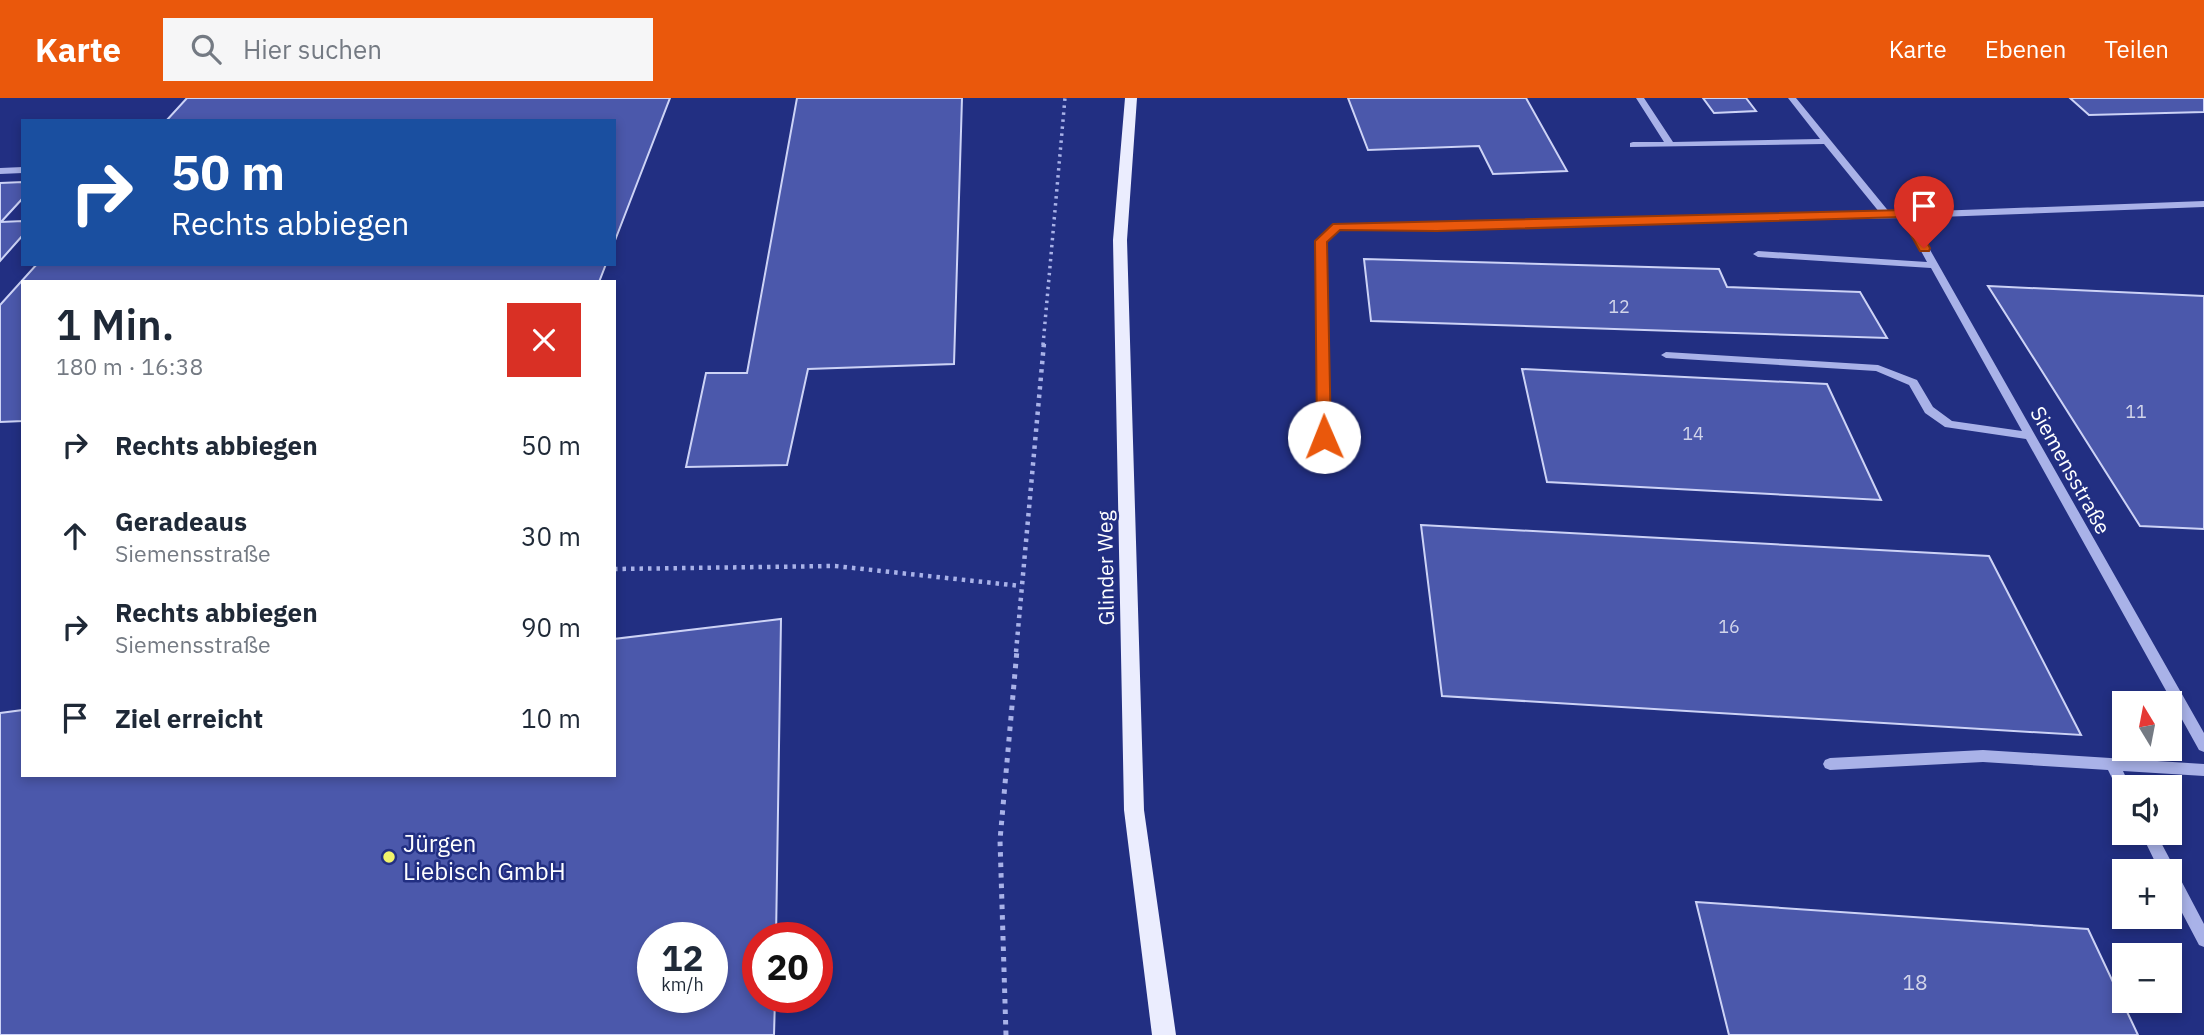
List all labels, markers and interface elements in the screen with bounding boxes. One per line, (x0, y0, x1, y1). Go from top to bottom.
search box (163, 18, 653, 81)
text: Karte (35, 28, 121, 71)
icon: search (187, 30, 225, 68)
text: Hier suchen (243, 32, 382, 66)
text: Karte (1889, 33, 1947, 65)
text: Ebenen (1985, 33, 2066, 65)
text: Teilen (2104, 33, 2169, 65)
text: 50 m (171, 140, 285, 203)
icon: right (56, 147, 147, 238)
pin (1894, 176, 1954, 248)
icon: arrive (1905, 187, 1943, 225)
text: Rechts abbiegen (171, 202, 409, 244)
house number: 12 (1608, 295, 1630, 318)
text: 1 Min. (56, 297, 174, 352)
button: close (507, 303, 581, 377)
text: 180 m · 16:38 (56, 351, 203, 381)
position arrow (1287, 400, 1361, 474)
house number: 11 (2125, 400, 2147, 423)
street label: Siemensstraße (2024, 401, 2118, 539)
house number: 14 (1682, 422, 1704, 445)
icon: right (56, 426, 94, 464)
text: Rechts abbiegen (115, 428, 318, 462)
text: 50 m (521, 428, 581, 462)
text: Geradeaus (115, 504, 247, 538)
street label: Glinder Weg (1090, 510, 1120, 626)
icon: ahead (56, 517, 94, 555)
text: 30 m (521, 519, 581, 553)
text: Siemensstraße (115, 538, 271, 568)
text: Rechts abbiegen (115, 595, 318, 629)
icon: right (56, 608, 94, 646)
text: 90 m (521, 610, 581, 644)
house number: 16 (1718, 615, 1740, 638)
text: Siemensstraße (115, 629, 271, 659)
north arrow (2112, 691, 2182, 761)
map controls (2112, 691, 2182, 1013)
icon: arrive (56, 699, 94, 737)
text: Ziel erreicht (115, 701, 263, 735)
text: 10 m (521, 701, 581, 735)
button: sound (2112, 775, 2182, 845)
place label: Jürgen Liebisch GmbH (403, 827, 566, 887)
marker: Jürgen Liebisch GmbH (381, 849, 397, 865)
button: + (2112, 859, 2182, 929)
speed limit sign: 20 (742, 922, 833, 1013)
text: 12 (661, 935, 704, 981)
button: − (2112, 943, 2182, 1013)
house number: 18 (1902, 968, 1928, 996)
text: km/h (661, 973, 704, 996)

